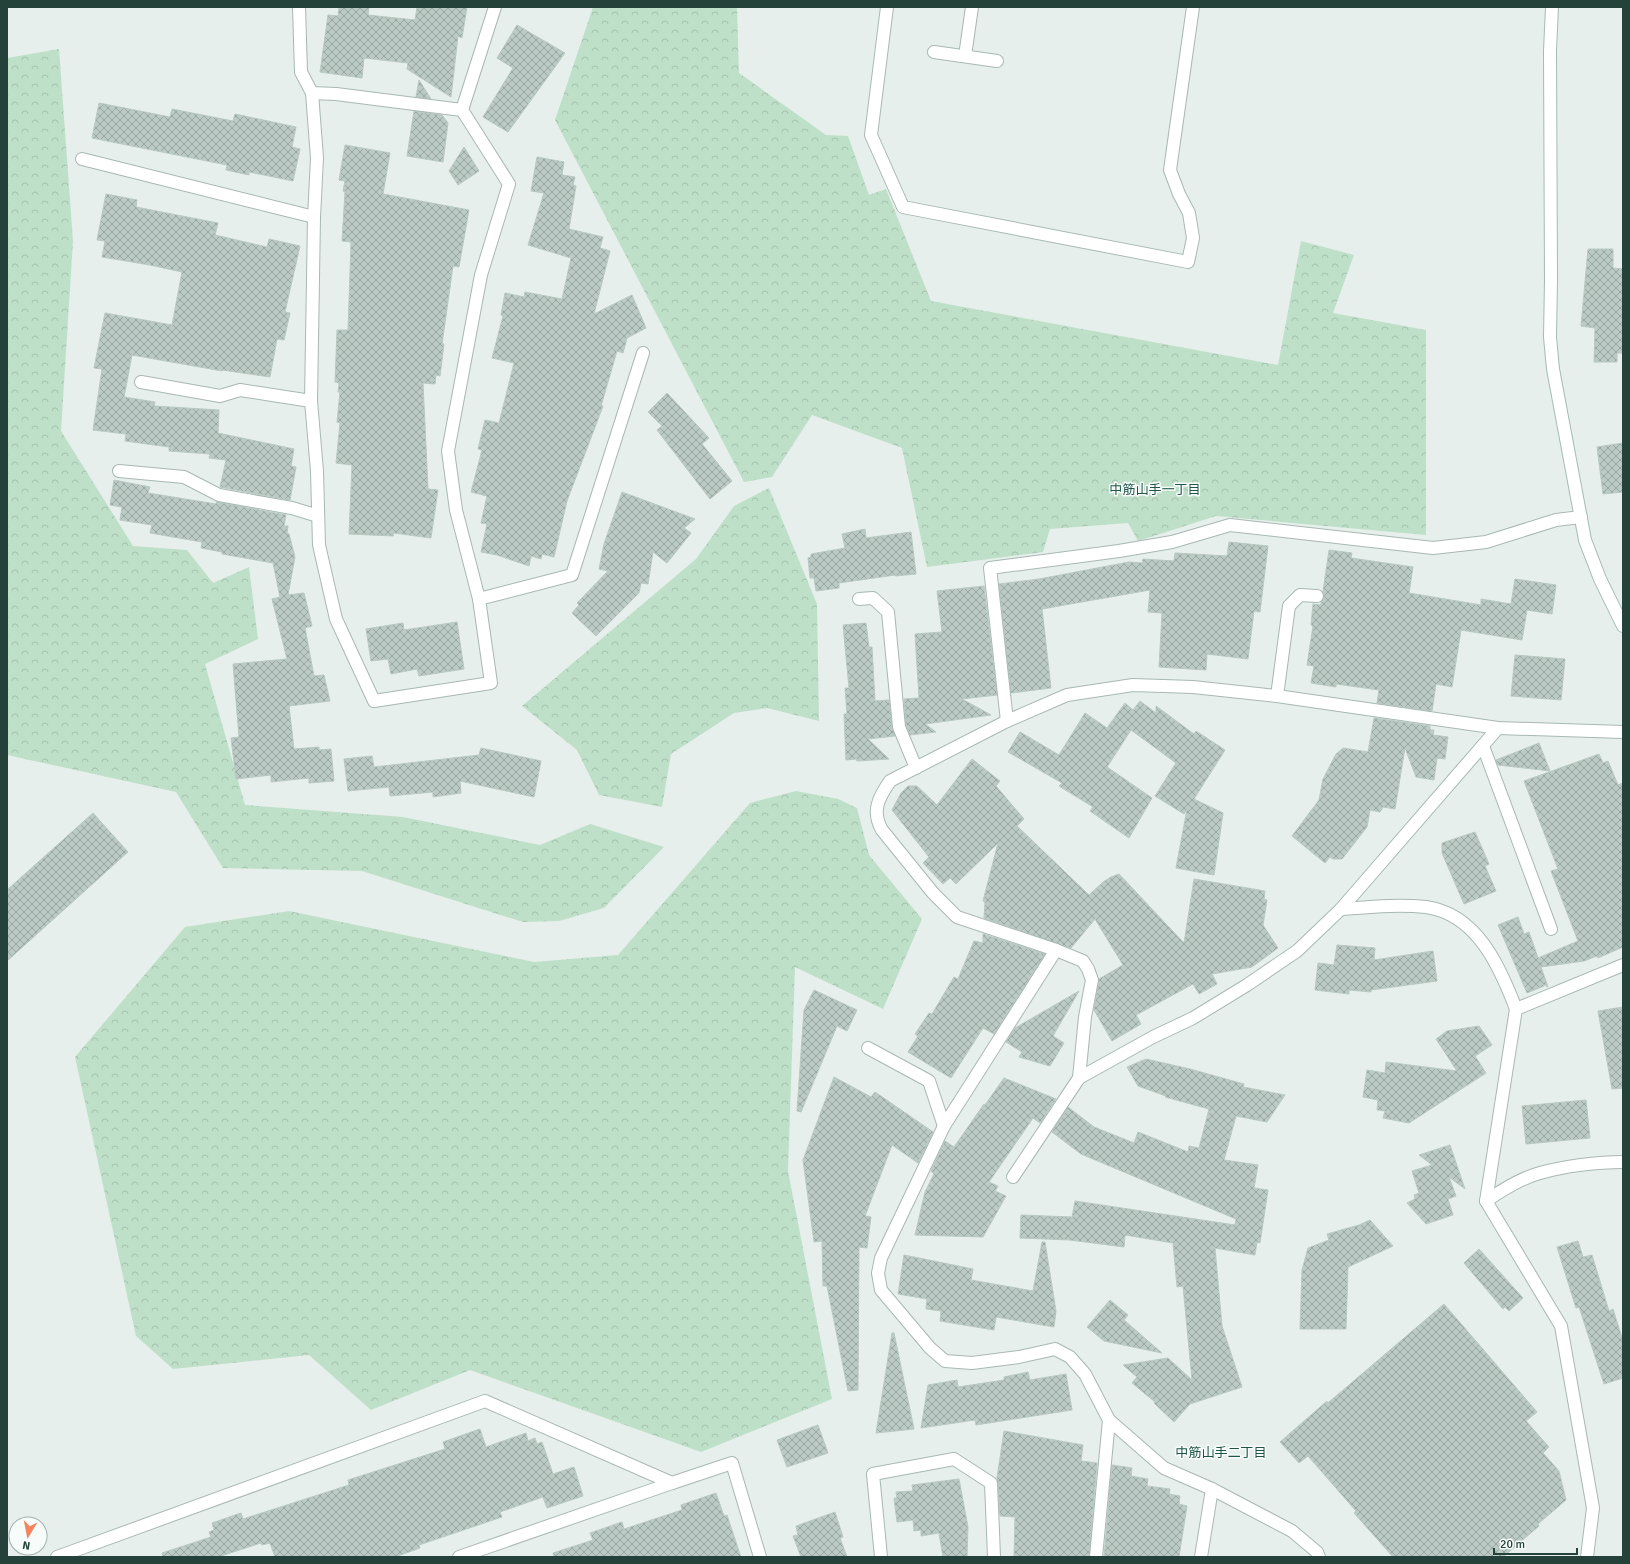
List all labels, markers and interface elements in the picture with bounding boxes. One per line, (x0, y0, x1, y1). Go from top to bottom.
district label: 中筋山手一丁目 (1109, 482, 1201, 498)
district label: 中筋山手二丁目 (1175, 1445, 1267, 1461)
north arrow (8, 1516, 48, 1556)
scale bar (1494, 1530, 1577, 1556)
text: 20 m (1500, 1537, 1525, 1552)
text: N (21, 1538, 31, 1552)

